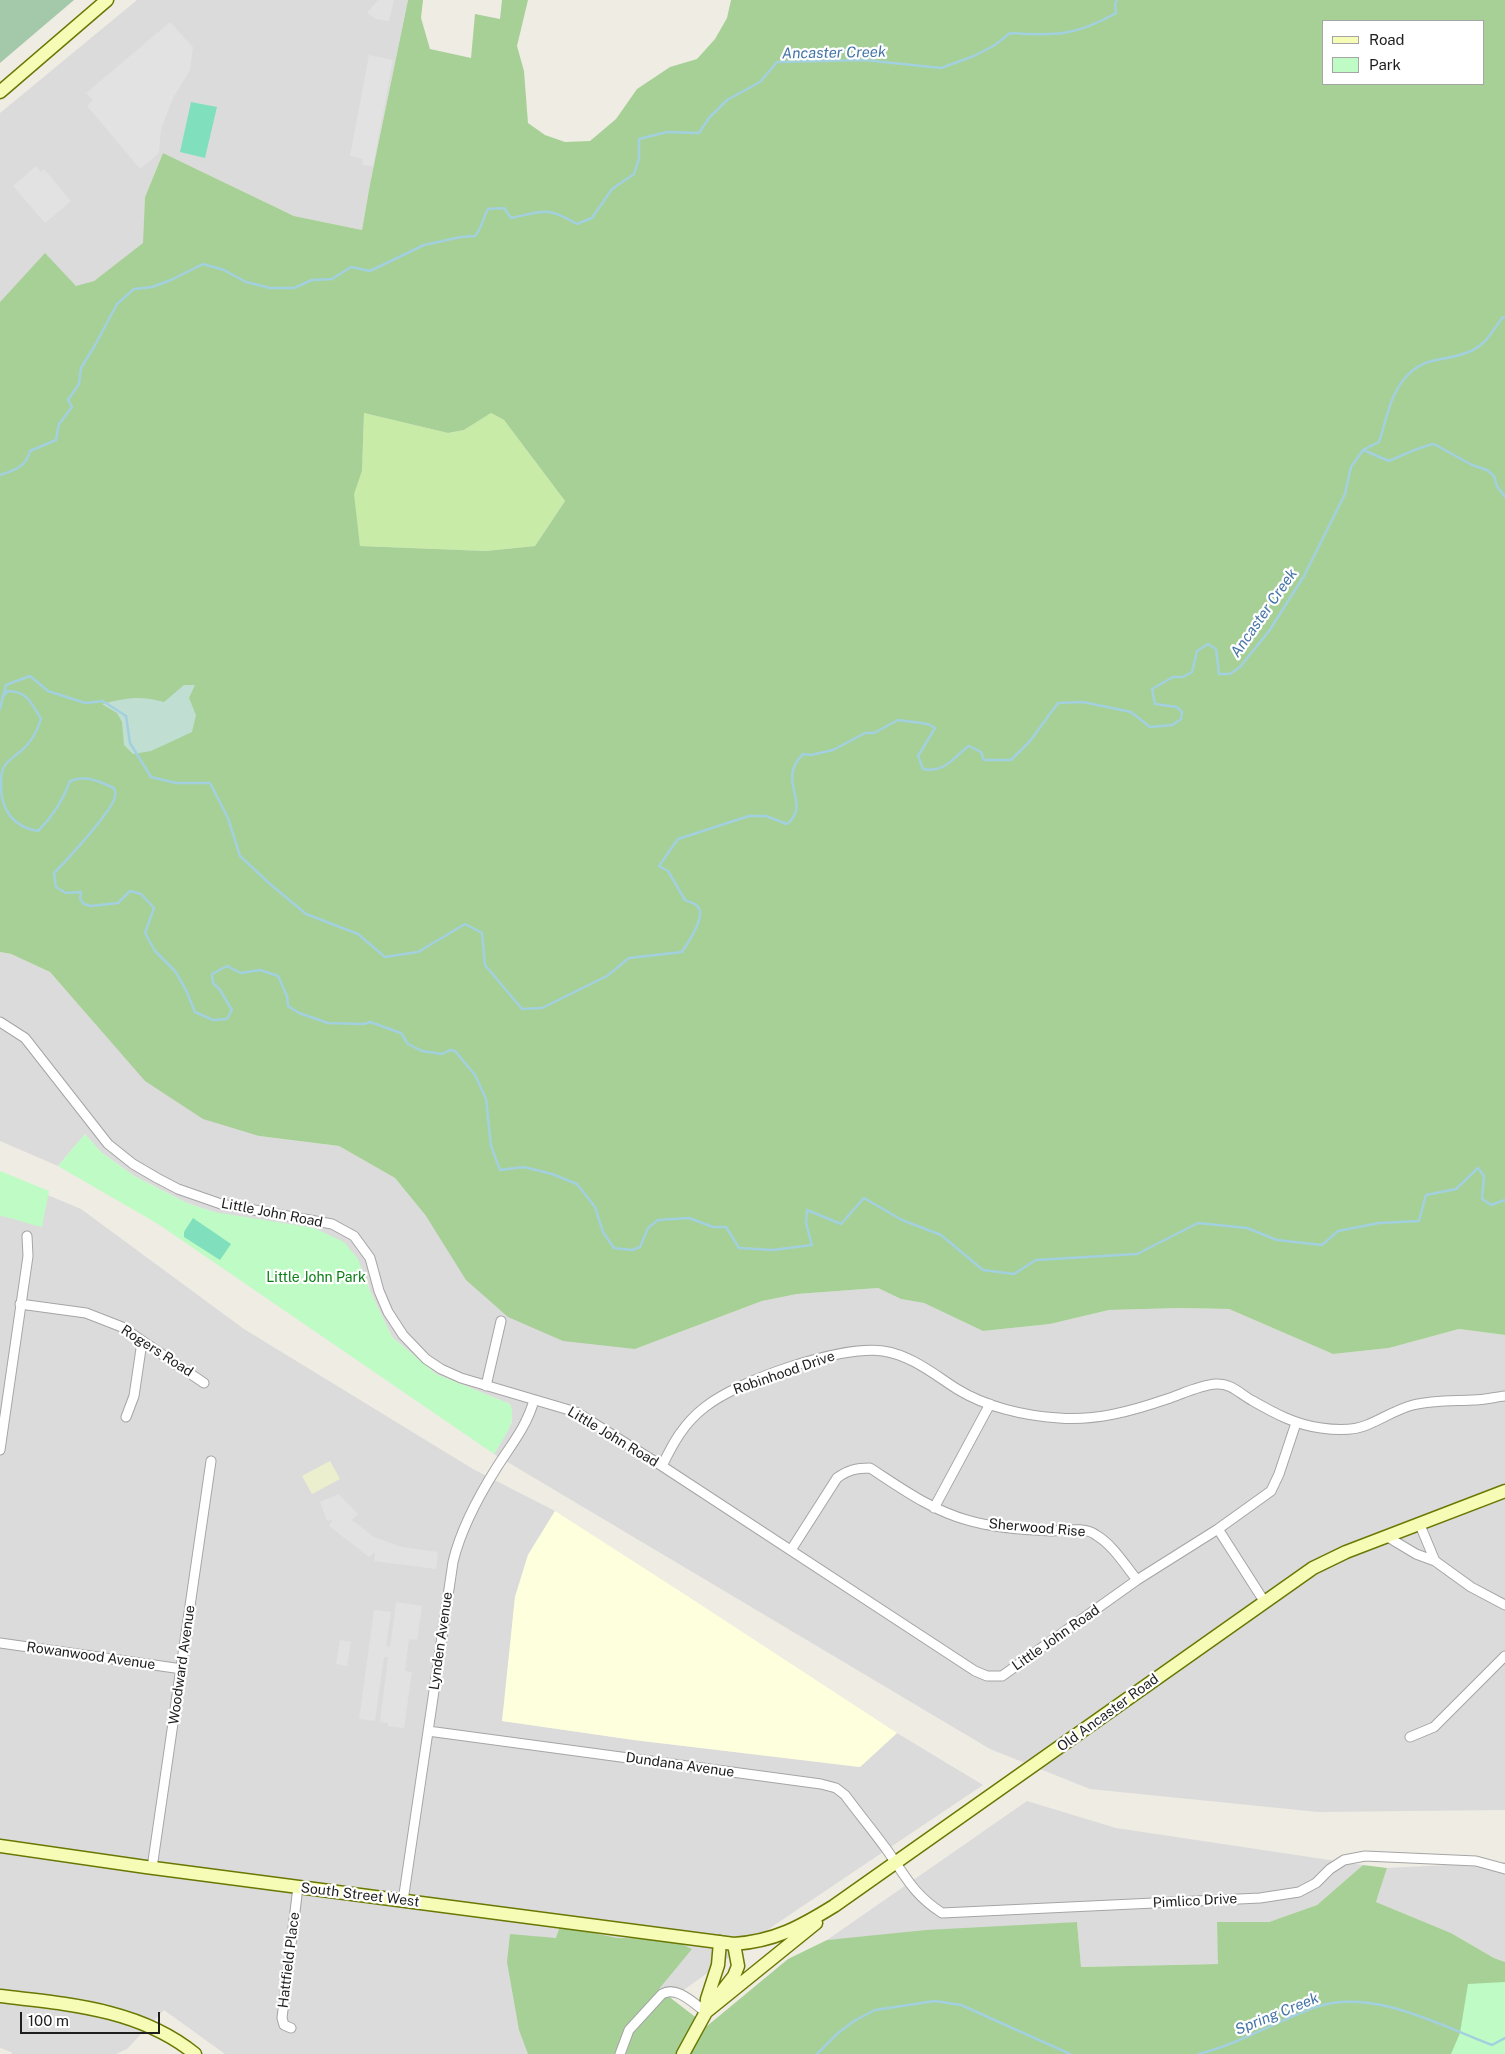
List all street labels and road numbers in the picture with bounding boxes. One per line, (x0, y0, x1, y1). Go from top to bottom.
street label: Little John Road (220, 1195, 324, 1231)
street label: Rogers Road (118, 1321, 196, 1381)
street label: Robinhood Drive (731, 1348, 837, 1398)
street label: Little John Road (565, 1403, 661, 1471)
street label: Sherwood Rise (988, 1515, 1086, 1541)
street label: Lynden Avenue (426, 1591, 456, 1691)
street label: Little John Road (1009, 1602, 1103, 1674)
street label: Woodward Avenue (165, 1604, 199, 1726)
street label: Rowanwood Avenue (26, 1639, 156, 1673)
street label: Old Ancaster Road (1054, 1671, 1162, 1755)
street label: Dundana Avenue (625, 1749, 735, 1781)
street label: South Street West (300, 1879, 420, 1911)
street label: Pimlico Drive (1152, 1890, 1238, 1912)
street label: Hattfield Place (275, 1911, 303, 2009)

